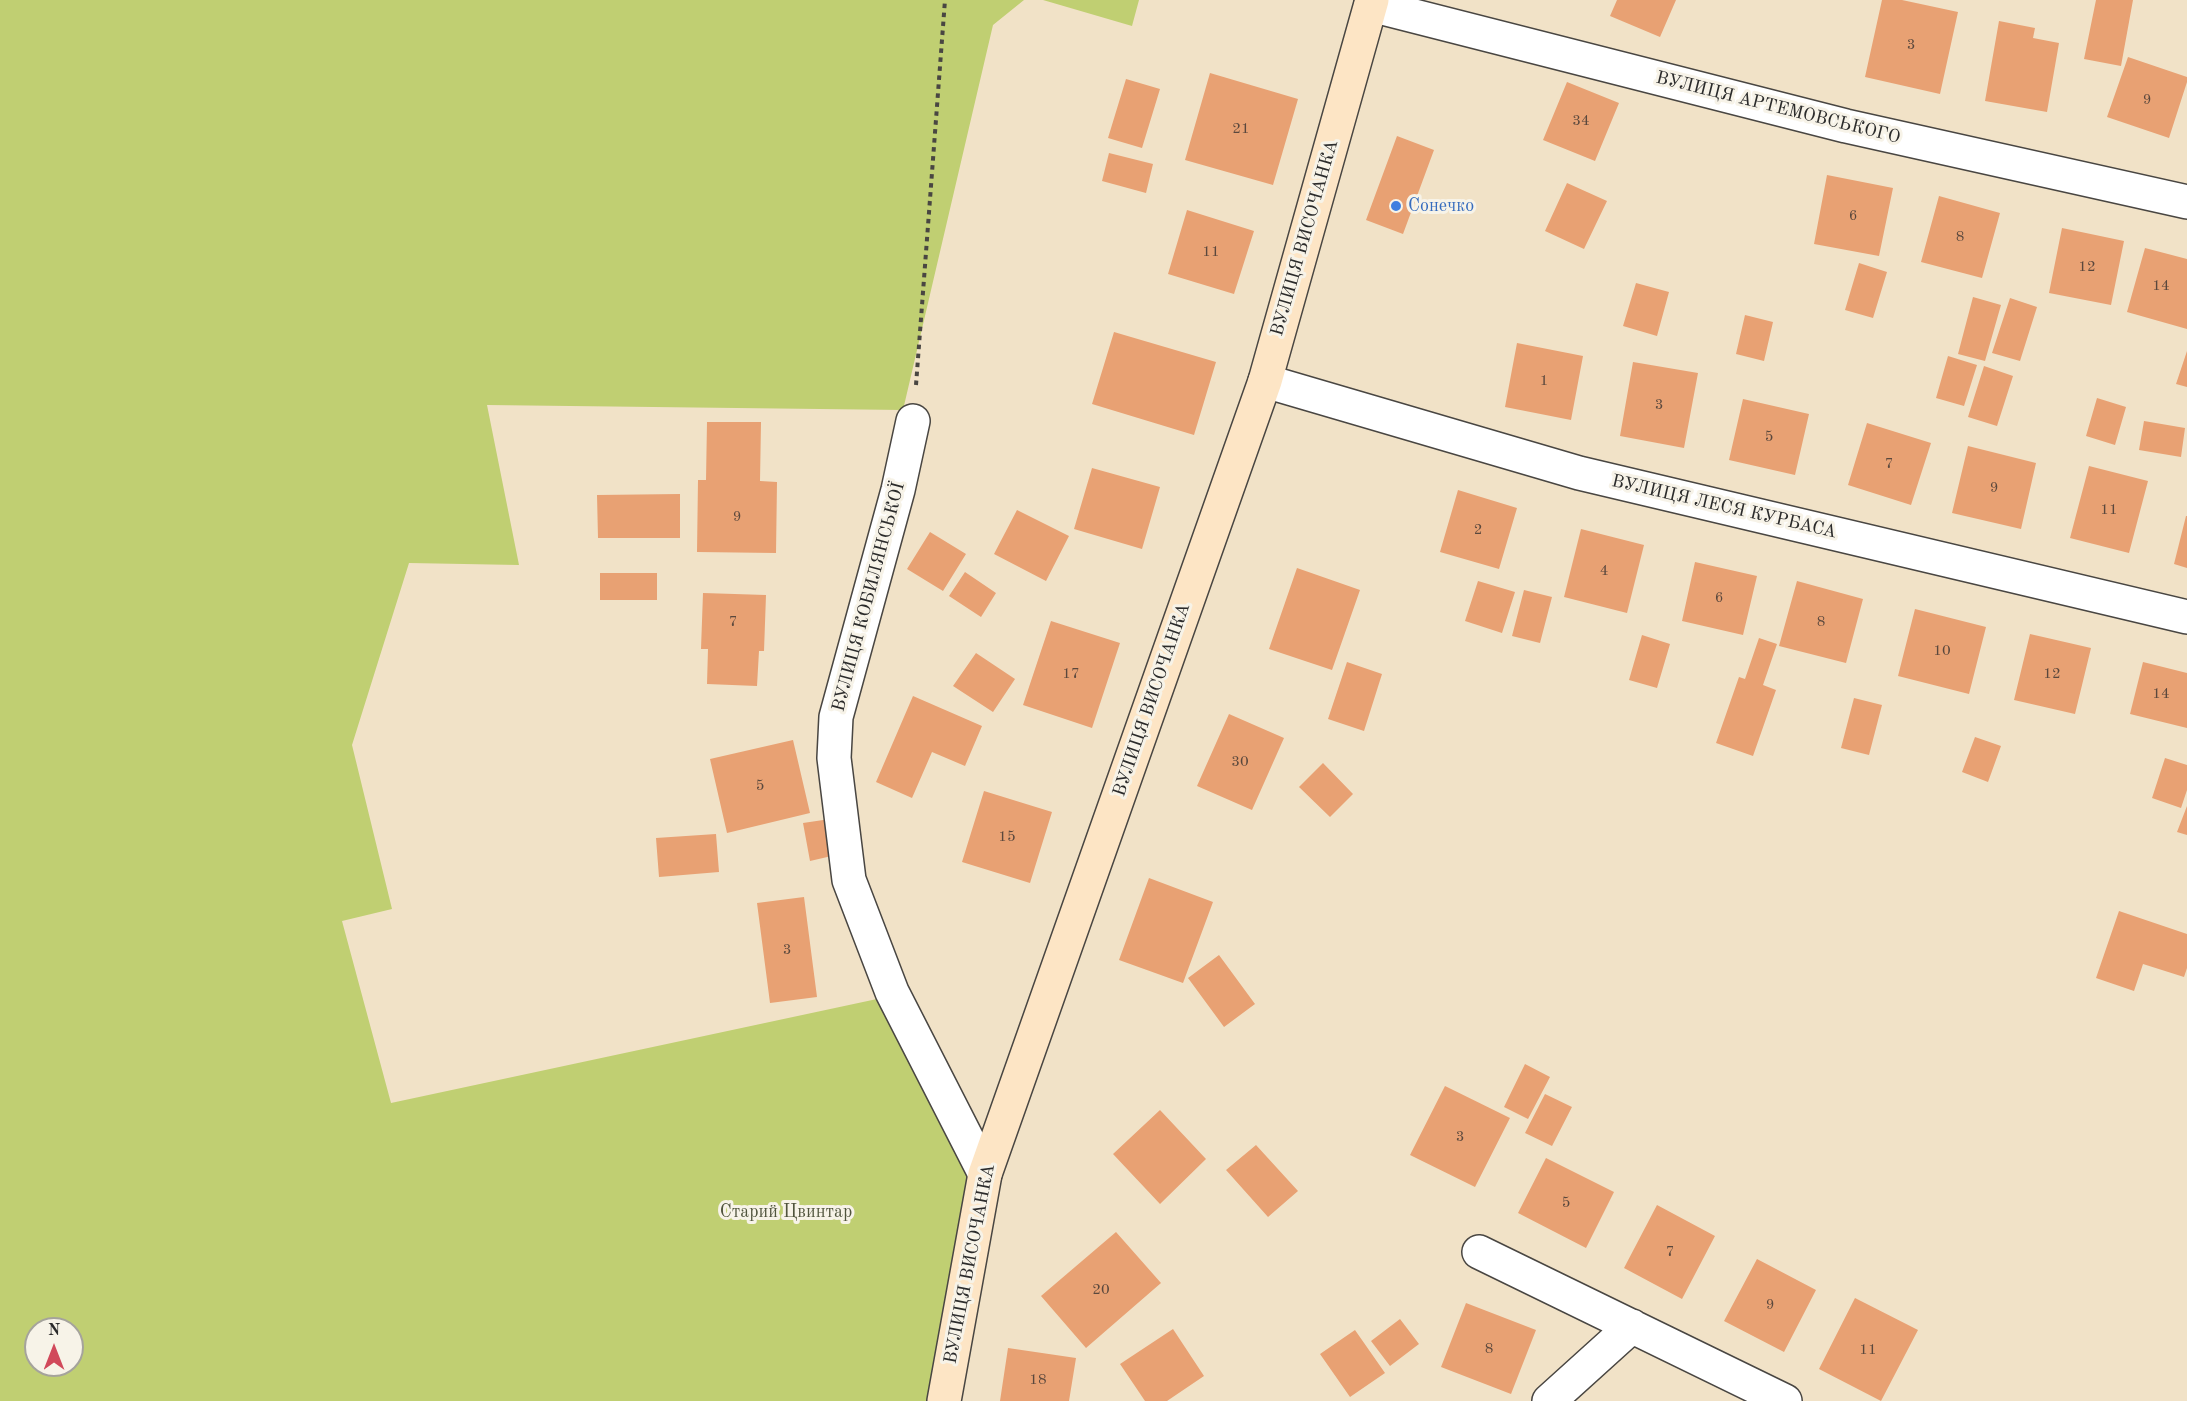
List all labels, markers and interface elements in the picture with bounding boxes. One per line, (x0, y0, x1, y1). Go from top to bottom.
house number: 3 (1907, 36, 1915, 54)
street label: ВУЛИЦЯ АРТЕМОВСЬКОГО (1654, 67, 1902, 149)
house number: 9 (2143, 91, 2151, 109)
house number: 34 (1572, 112, 1590, 130)
house number: 21 (1232, 120, 1250, 138)
street label: ВУЛИЦЯ ВИСОЧАНКА (1267, 137, 1343, 339)
place label: Сонечко (1408, 195, 1474, 217)
marker: Сонечко (1389, 199, 1403, 213)
house number: 6 (1849, 207, 1857, 225)
house number: 8 (1956, 228, 1964, 246)
house number: 11 (1202, 243, 1220, 261)
house number: 12 (2078, 258, 2096, 276)
house number: 14 (2152, 277, 2170, 295)
house number: 1 (1540, 372, 1548, 390)
house number: 3 (1655, 396, 1663, 414)
house number: 5 (1765, 428, 1773, 446)
house number: 7 (1885, 455, 1893, 473)
street label: ВУЛИЦЯ ЛЕСЯ КУРБАСА (1609, 471, 1839, 543)
house number: 9 (1990, 479, 1998, 497)
street label: ВУЛИЦЯ КОБИЛЯНСЬКОЇ (828, 480, 910, 714)
house number: 11 (2100, 501, 2118, 519)
house number: 9 (733, 508, 741, 526)
house number: 2 (1474, 521, 1482, 539)
house number: 4 (1600, 562, 1608, 580)
house number: 6 (1715, 589, 1723, 607)
street label: ВУЛИЦЯ ВИСОЧАНКА (1109, 600, 1195, 800)
house number: 7 (729, 613, 737, 631)
house number: 8 (1817, 613, 1825, 631)
house number: 10 (1933, 642, 1951, 660)
house number: 17 (1062, 665, 1080, 683)
house number: 12 (2043, 665, 2061, 683)
house number: 14 (2152, 685, 2170, 703)
house number: 30 (1231, 753, 1249, 771)
house number: 5 (756, 777, 764, 795)
house number: 15 (998, 828, 1016, 846)
house number: 3 (783, 941, 791, 959)
house number: 3 (1456, 1128, 1464, 1146)
street label: ВУЛИЦЯ ВИСОЧАНКА (940, 1162, 1000, 1366)
house number: 5 (1562, 1194, 1570, 1212)
park label: Старий Цвинтар (720, 1201, 852, 1223)
house number: 7 (1666, 1243, 1674, 1261)
house number: 20 (1092, 1281, 1110, 1299)
house number: 9 (1766, 1296, 1774, 1314)
north arrow (24, 1317, 84, 1377)
text: N (48, 1323, 60, 1339)
house number: 8 (1485, 1340, 1493, 1358)
house number: 11 (1859, 1341, 1877, 1359)
house number: 18 (1029, 1371, 1047, 1389)

